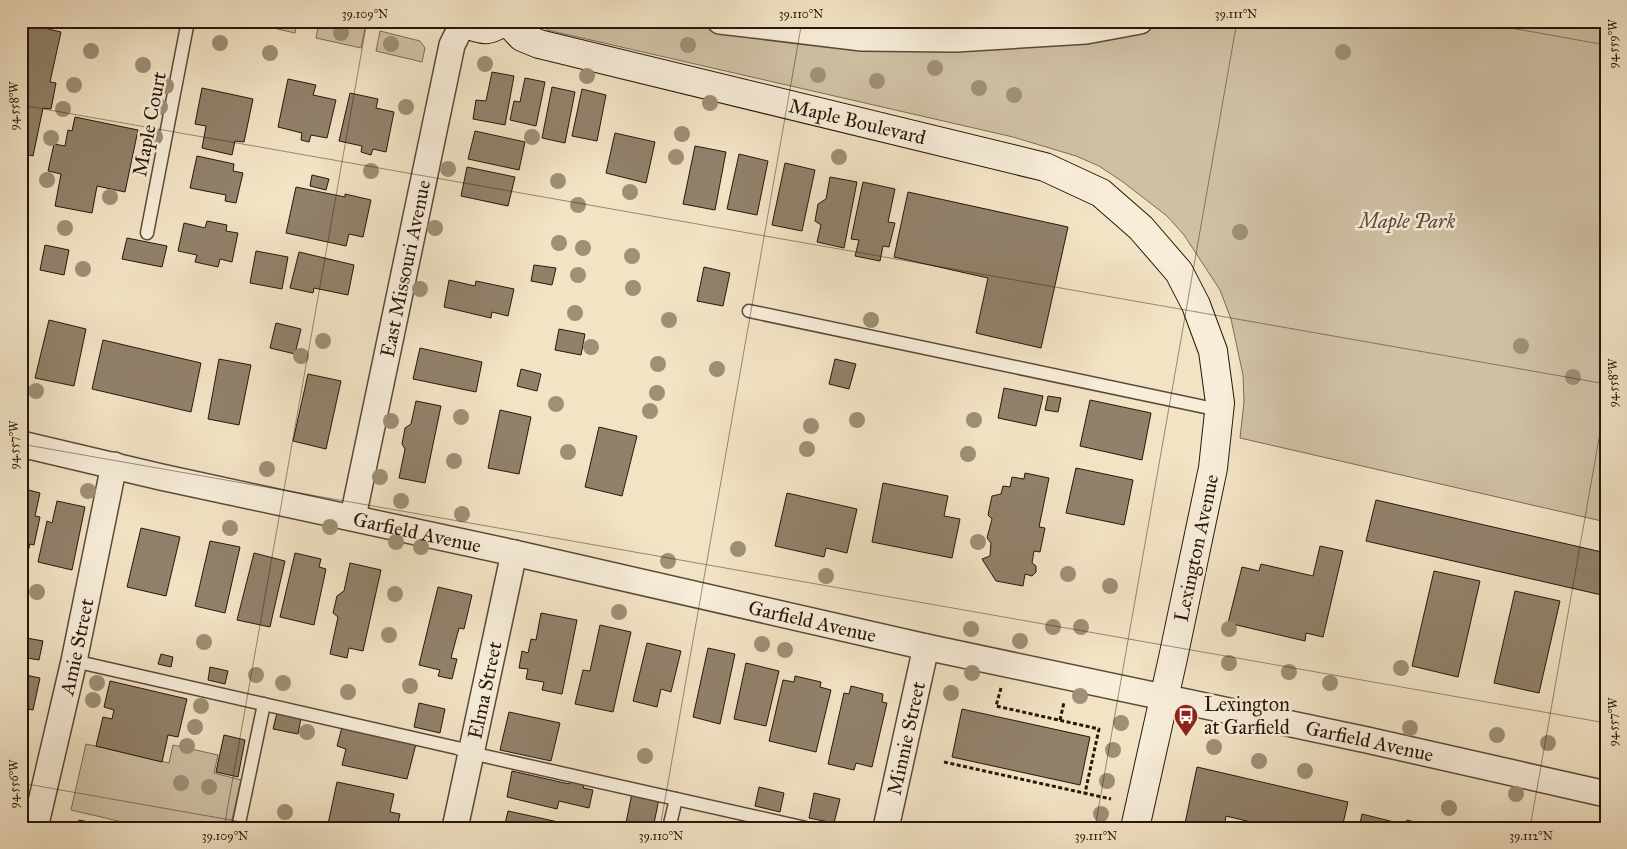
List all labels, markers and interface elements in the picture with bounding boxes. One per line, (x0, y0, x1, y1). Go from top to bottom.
text: 39.109°N (342, 7, 388, 21)
text: 39.110°N (779, 7, 823, 21)
text: 39.111°N (1215, 7, 1257, 21)
text: 94.559°W (1606, 19, 1620, 69)
street label: Maple Court (127, 70, 171, 178)
text: 94.558°W (7, 81, 21, 131)
street label: Maple Boulevard (786, 93, 928, 150)
street label: East Missouri Avenue (375, 178, 435, 359)
park label: Maple Park (1357, 209, 1455, 234)
text: 94.558°W (1606, 358, 1620, 408)
text: 94.557°W (7, 420, 21, 470)
street label: Lexington Avenue (1169, 472, 1224, 624)
street label: Garfield Avenue (351, 507, 484, 558)
street label: Garfield Avenue (746, 595, 879, 647)
street label: Amie Street (54, 596, 98, 698)
street label: Elma Street (462, 639, 507, 741)
street label: Minnie Street (882, 679, 930, 797)
place label: Lexington at Garfield (1204, 692, 1290, 739)
text: 94.557°W (1606, 697, 1620, 747)
bus stop icon: Lexington at Garfield (1173, 703, 1199, 737)
street label: Garfield Avenue (1303, 715, 1436, 767)
text: 94.556°W (7, 759, 21, 808)
text: 39.109°N (202, 829, 248, 843)
text: 39.110°N (639, 829, 683, 843)
text: 39.111°N (1075, 829, 1117, 843)
text: 39.112°N (1509, 829, 1553, 843)

